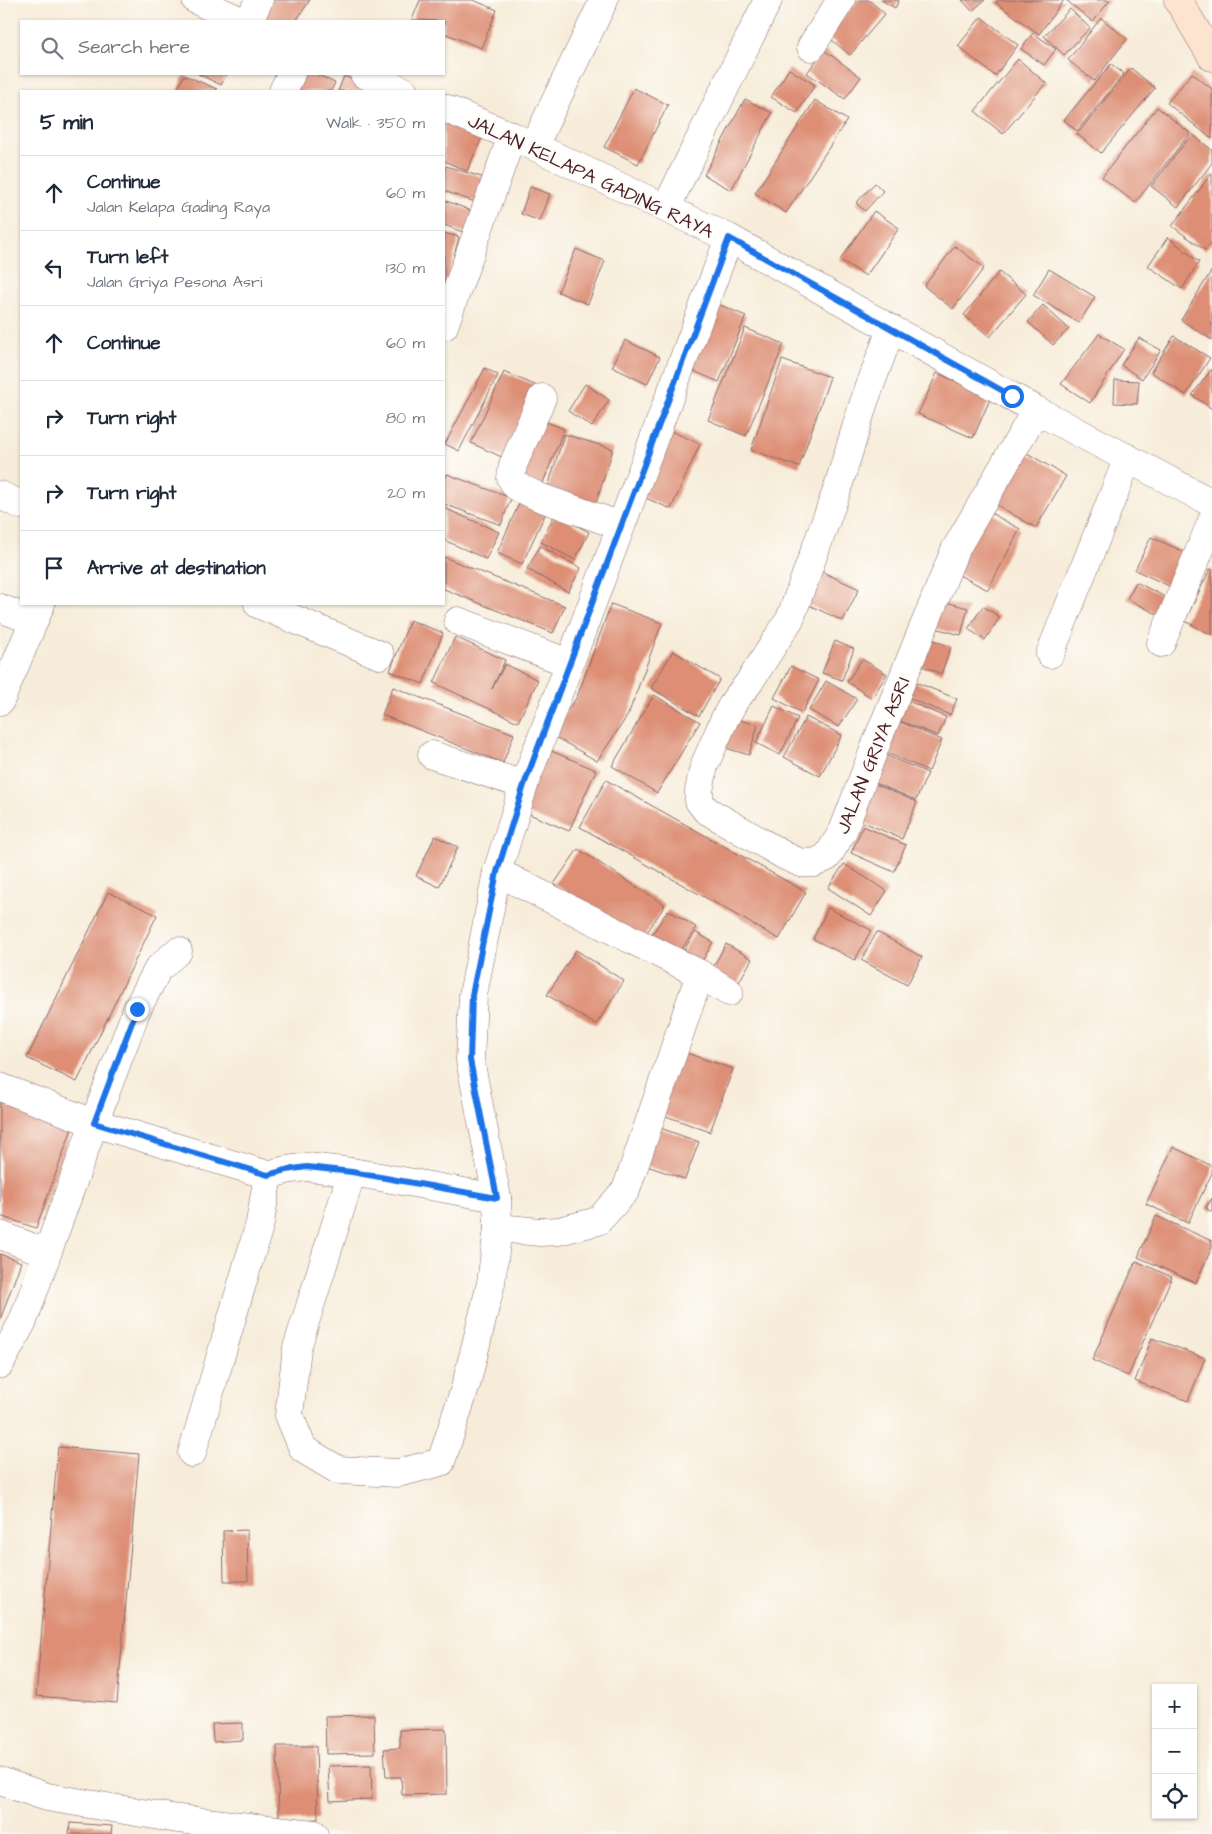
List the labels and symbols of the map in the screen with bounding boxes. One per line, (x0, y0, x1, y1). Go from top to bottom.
street label: JALAN KELAPA GADING RAYA (463, 107, 718, 245)
route start (1001, 385, 1024, 408)
street label: JALAN GRIYA ASRI (830, 673, 917, 838)
route end (126, 998, 149, 1021)

